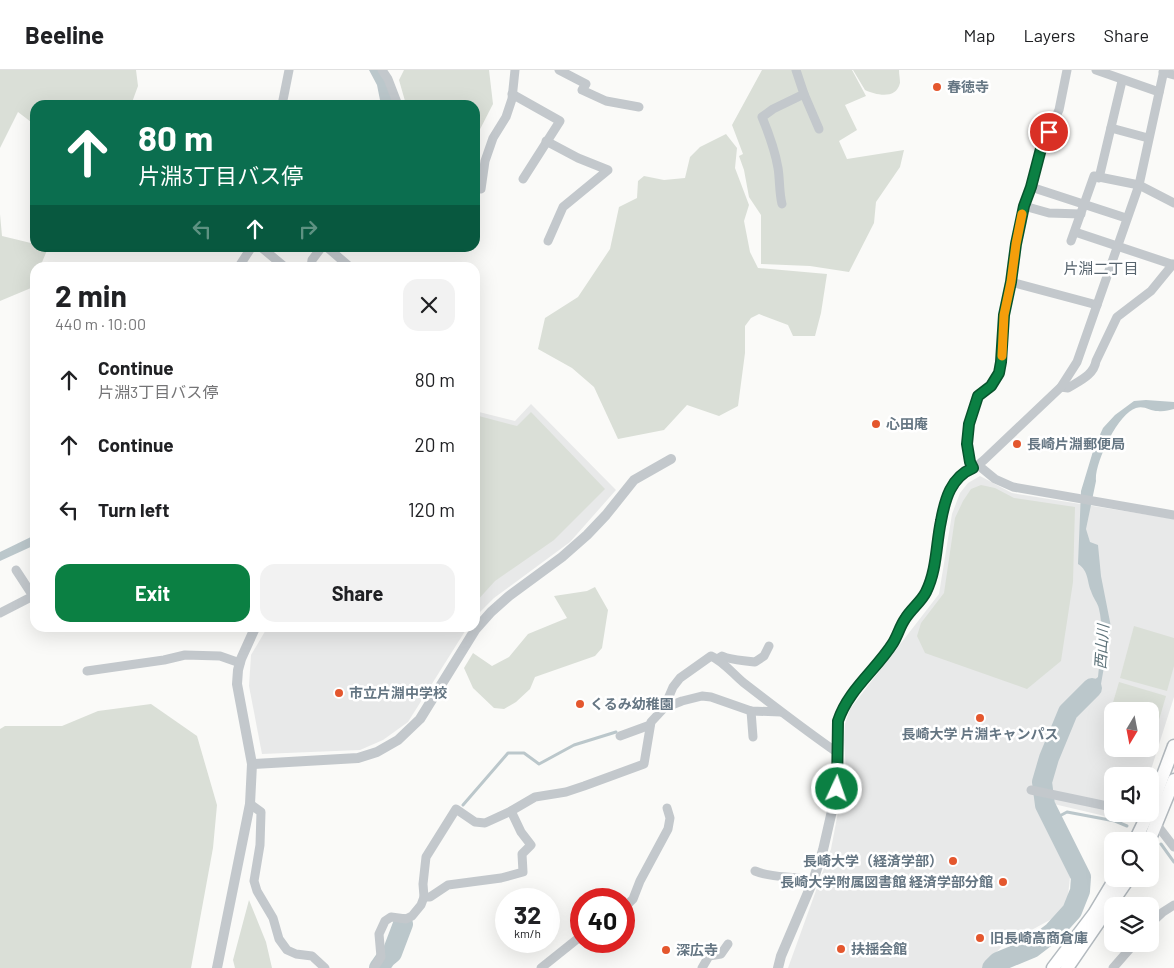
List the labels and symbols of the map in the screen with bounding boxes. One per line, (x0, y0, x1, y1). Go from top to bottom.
place label: 春徳寺 (947, 78, 989, 95)
marker: 春徳寺 (931, 81, 943, 93)
pin (1028, 111, 1070, 153)
district label: 片淵二丁目 (1063, 259, 1139, 277)
place label: 心田庵 (886, 415, 928, 432)
marker: 心田庵 (870, 418, 882, 430)
place label: 長崎片淵郵便局 (1027, 435, 1125, 452)
marker: 長崎片淵郵便局 (1011, 438, 1023, 450)
water label: 西山川 (1090, 622, 1112, 670)
place label: 市立片淵中学校 (349, 684, 447, 701)
marker: 市立片淵中学校 (333, 687, 345, 699)
place label: くるみ幼稚園 (590, 695, 674, 712)
marker: くるみ幼稚園 (574, 698, 586, 710)
north arrow (1104, 702, 1159, 758)
marker: 長崎大学 片淵キャンパス (974, 712, 986, 724)
place label: 長崎大学 片淵キャンパス (902, 725, 1058, 742)
position arrow (810, 762, 862, 814)
place label: 長崎大学（経済学部） (803, 852, 943, 869)
marker: 長崎大学（経済学部） (947, 855, 959, 867)
place label: 長崎大学附属図書館 経済学部分館 (780, 873, 993, 890)
marker: 長崎大学附属図書館 経済学部分館 (997, 876, 1009, 888)
speed limit sign: 40 (570, 888, 635, 953)
place label: 旧長崎高商倉庫 (990, 929, 1088, 946)
marker: 旧長崎高商倉庫 (974, 932, 986, 944)
place label: 扶揺会館 (851, 940, 907, 957)
place label: 深広寺 (676, 941, 718, 958)
marker: 扶揺会館 (835, 943, 847, 955)
marker: 深広寺 (660, 944, 672, 956)

